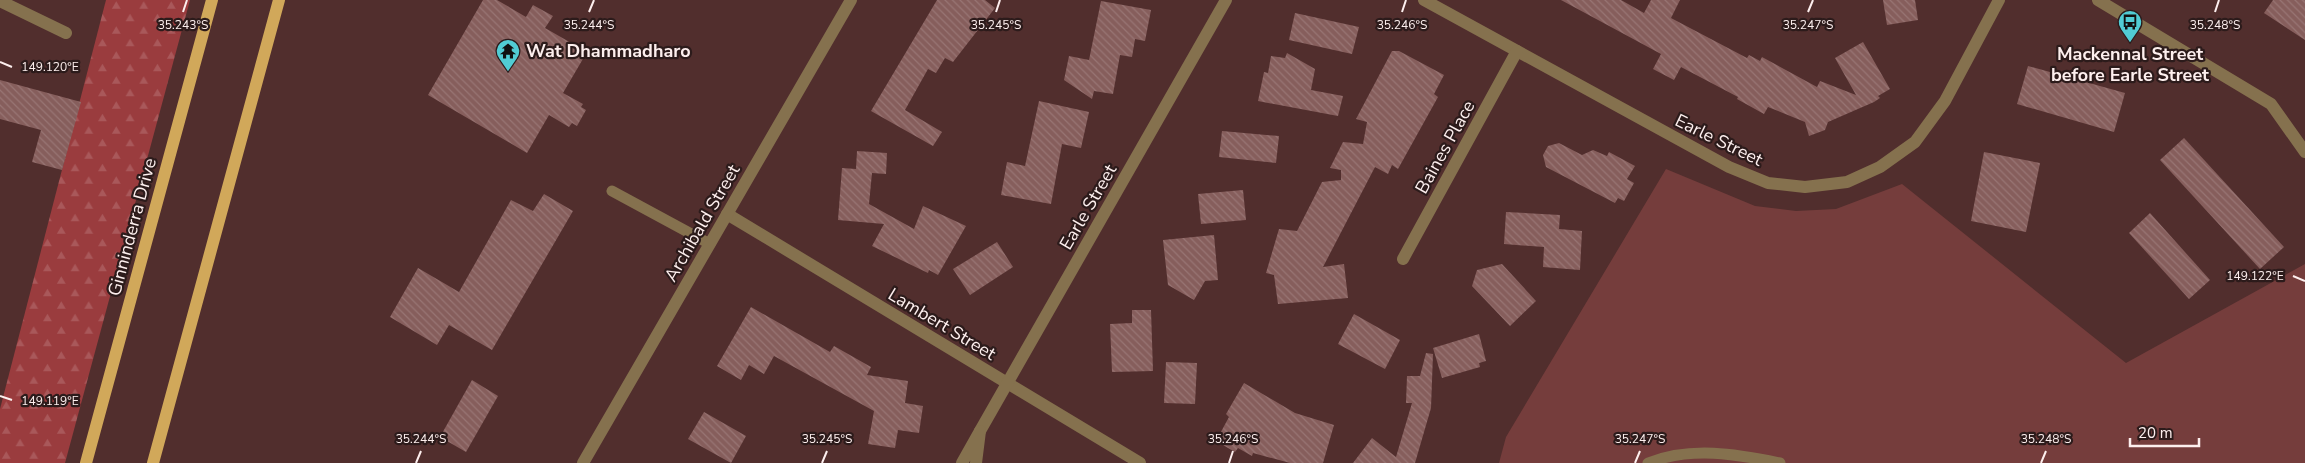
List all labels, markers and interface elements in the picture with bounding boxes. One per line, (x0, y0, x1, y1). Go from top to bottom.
bus stop icon: Mackennal Street before Earle Street (2117, 9, 2143, 43)
text: 35.243°S (158, 17, 208, 33)
text: 35.244°S (564, 17, 614, 33)
text: 35.245°S (971, 17, 1021, 33)
text: 35.246°S (1377, 17, 1427, 33)
text: 35.247°S (1783, 17, 1833, 33)
text: 35.248°S (2190, 17, 2240, 33)
temple icon: Wat Dhammadharo (495, 38, 521, 72)
place label: Wat Dhammadharo (526, 39, 691, 63)
place label: Mackennal Street before Earle Street (2051, 42, 2209, 87)
text: 149.120°E (21, 59, 79, 75)
street label: Baines Place (1410, 96, 1480, 198)
street label: Earle Street (1671, 108, 1768, 172)
street label: Ginninderra Drive (102, 155, 162, 299)
street label: Archibald Street (659, 159, 746, 286)
street label: Earle Street (1054, 159, 1122, 254)
text: 149.122°E (2226, 268, 2284, 284)
street label: Lambert Street (884, 282, 1001, 366)
text: 149.119°E (21, 393, 79, 409)
scale bar (2130, 416, 2199, 448)
text: 20 m (2138, 423, 2173, 443)
text: 35.244°S (396, 431, 446, 447)
text: 35.245°S (802, 431, 852, 447)
text: 35.246°S (1208, 431, 1258, 447)
text: 35.247°S (1615, 431, 1665, 447)
text: 35.248°S (2021, 431, 2071, 447)

